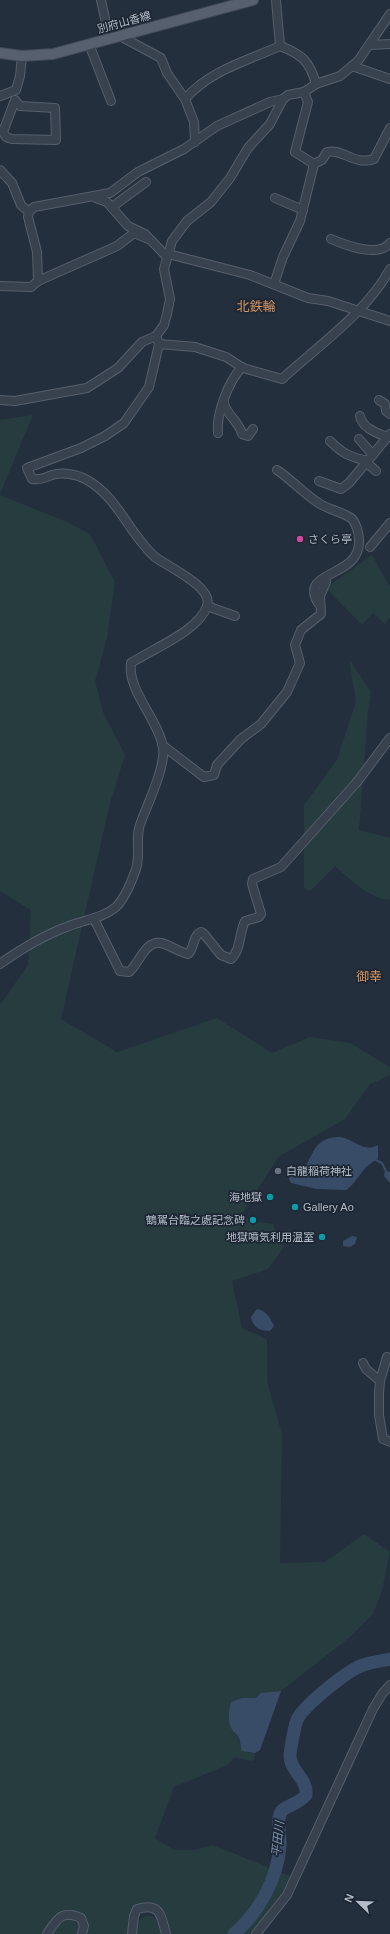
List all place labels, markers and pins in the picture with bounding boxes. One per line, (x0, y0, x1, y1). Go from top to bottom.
place label: さくら亭 (308, 533, 352, 545)
marker: さくら亭 (295, 534, 305, 544)
place label: 白龍稲荷神社 (286, 1165, 352, 1177)
marker: 白龍稲荷神社 (273, 1166, 283, 1176)
place label: 海地獄 (229, 1191, 262, 1203)
marker: 海地獄 (265, 1192, 275, 1202)
place label: Gallery Ao (303, 1201, 354, 1213)
marker: Gallery Ao (290, 1202, 300, 1212)
place label: 鶴駕台臨之處記念碑 (146, 1214, 245, 1226)
marker: 鶴駕台臨之處記念碑 (248, 1215, 258, 1225)
place label: 地獄噴気利用温室 (226, 1231, 314, 1243)
marker: 地獄噴気利用温室 (317, 1232, 327, 1242)

